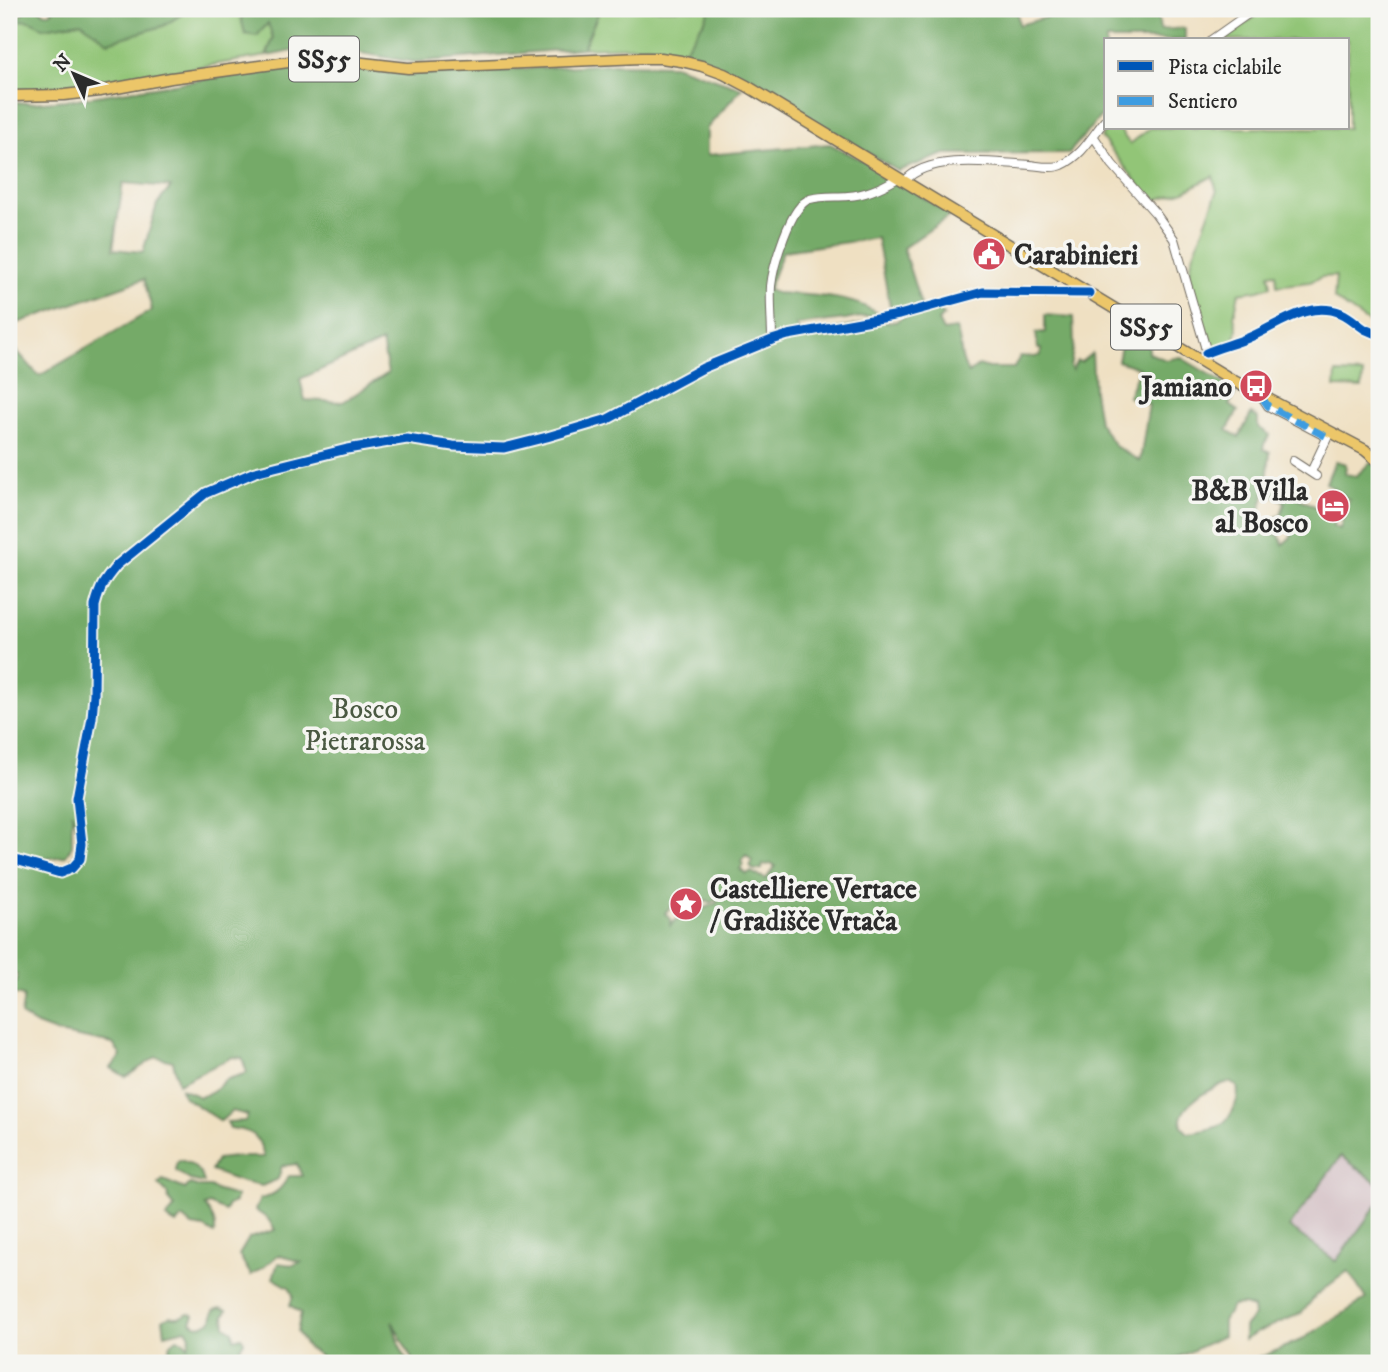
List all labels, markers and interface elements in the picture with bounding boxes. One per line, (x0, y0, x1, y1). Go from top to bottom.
road number: SS55 (289, 36, 359, 82)
north arrow (38, 38, 108, 108)
legend (1104, 38, 1350, 130)
text: N (49, 49, 77, 77)
text: Pista ciclabile (1168, 55, 1282, 81)
text: Sentiero (1168, 89, 1237, 115)
public building icon: Carabinieri (970, 235, 1008, 273)
place label: Carabinieri (1014, 238, 1138, 273)
road number: SS55 (1111, 304, 1181, 350)
bus stop icon: Jamiano (1237, 367, 1275, 405)
place label: Jamiano (1138, 370, 1232, 405)
place label: B&B Villa al Bosco (1192, 474, 1309, 541)
hotel icon: B&B Villa al Bosco (1314, 487, 1352, 525)
park label: Bosco Pietrarossa (305, 692, 426, 759)
place label: Castelliere Vertace / Gradišče Vrtača (709, 872, 917, 939)
place icon: Castelliere Vertace / Gradišče Vrtača (667, 885, 705, 923)

